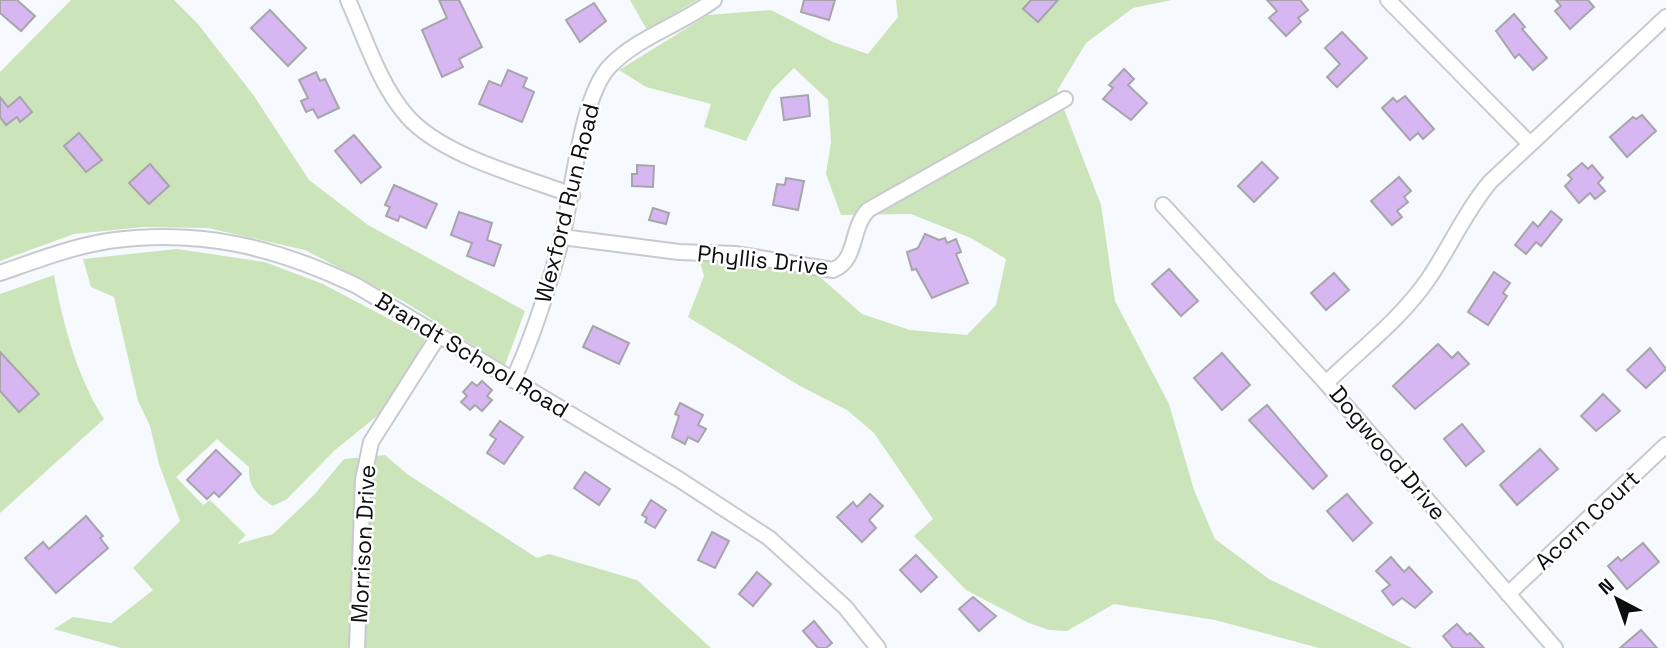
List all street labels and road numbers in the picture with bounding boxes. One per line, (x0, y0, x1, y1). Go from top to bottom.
street label: Wexford Run Road (528, 100, 606, 306)
street label: Phyllis Drive (696, 238, 830, 282)
street label: Brandt School Road (370, 285, 574, 425)
street label: Dogwood Drive (1323, 380, 1453, 526)
street label: Morrison Drive (344, 464, 382, 624)
street label: Acorn Court (1528, 464, 1646, 576)

